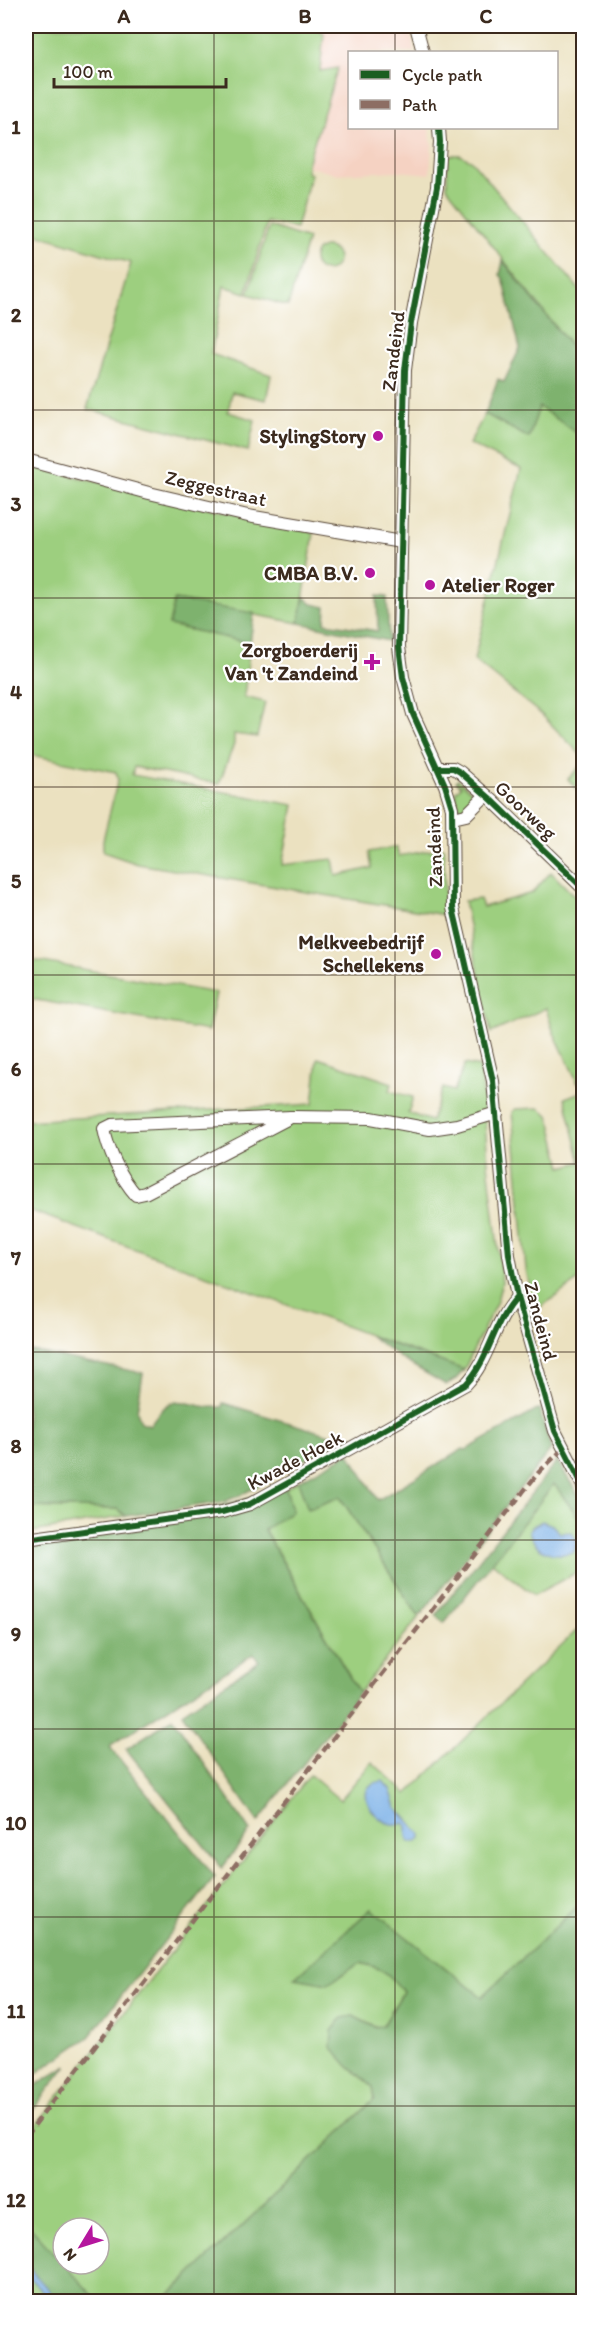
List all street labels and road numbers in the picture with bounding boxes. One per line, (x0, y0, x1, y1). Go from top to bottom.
street label: Zandeind (376, 309, 410, 393)
street label: Zeggestraat (163, 465, 269, 511)
street label: Goorweg (490, 775, 562, 845)
street label: Zandeind (421, 806, 447, 888)
street label: Zandeind (519, 1279, 563, 1363)
street label: Kwade Hoek (243, 1424, 348, 1495)

